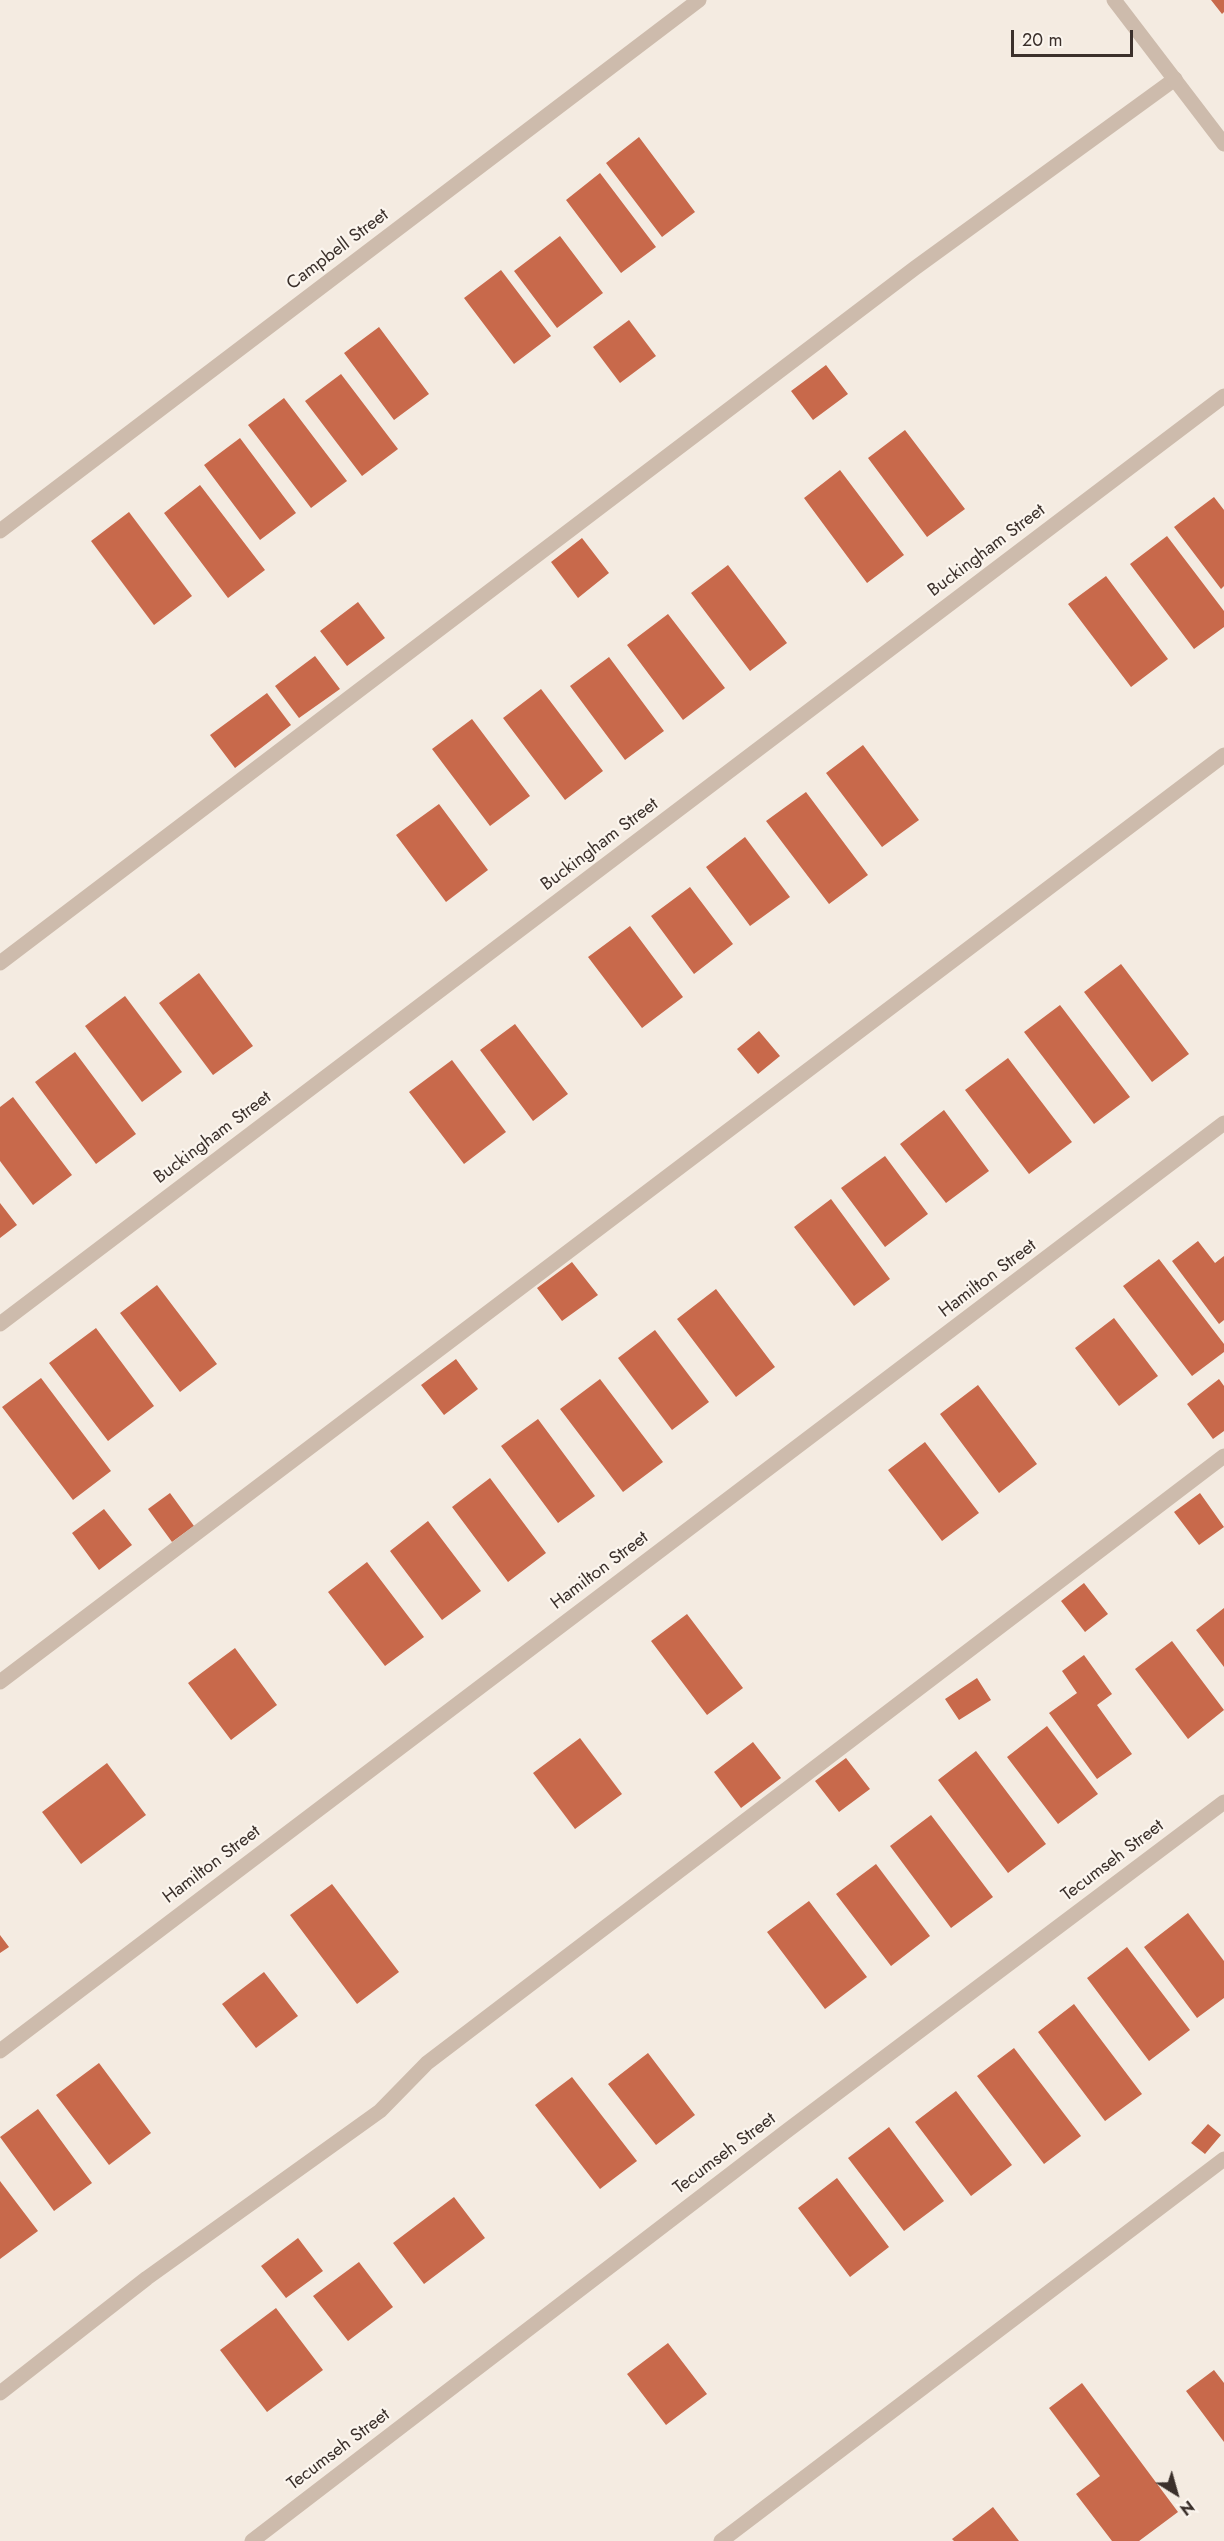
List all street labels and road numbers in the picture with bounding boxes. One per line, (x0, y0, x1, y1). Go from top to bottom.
street label: Campbell Street (283, 205, 393, 295)
street label: Buckingham Street (924, 500, 1050, 602)
street label: Buckingham Street (537, 794, 663, 896)
street label: Buckingham Street (150, 1087, 276, 1189)
street label: Hamilton Street (935, 1235, 1041, 1323)
street label: Hamilton Street (547, 1527, 653, 1615)
street label: Tecumseh Street (1058, 1816, 1168, 1906)
street label: Hamilton Street (159, 1821, 265, 1909)
street label: Tecumseh Street (670, 2109, 780, 2199)
street label: Tecumseh Street (284, 2405, 394, 2495)

